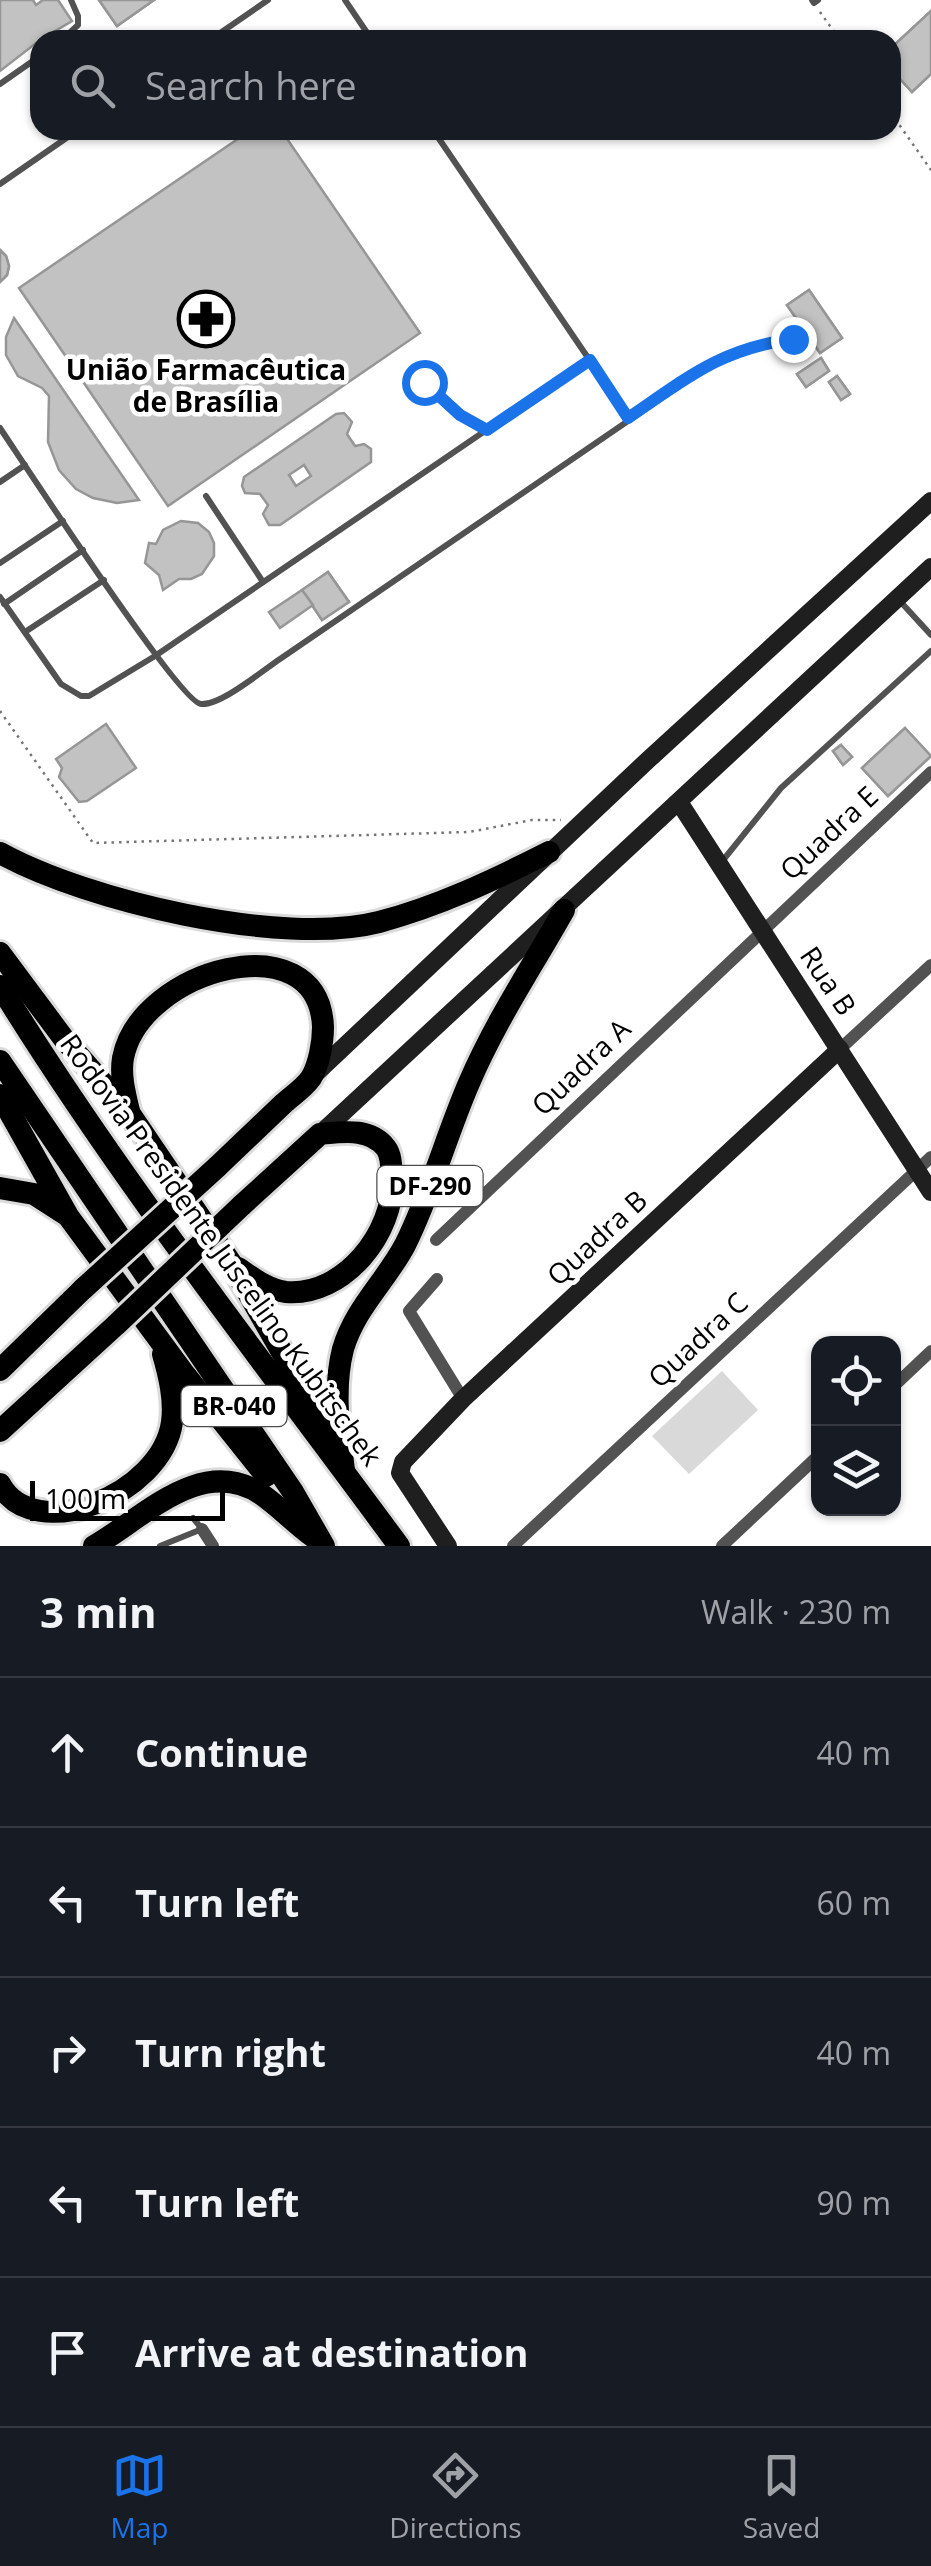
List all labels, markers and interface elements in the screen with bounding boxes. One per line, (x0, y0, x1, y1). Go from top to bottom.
search box (30, 30, 901, 140)
icon: search (65, 58, 120, 113)
text: Search here (145, 59, 357, 111)
pharmacy icon: União Farmacêutica de Brasília (176, 289, 236, 349)
route end (771, 317, 817, 363)
place label: União Farmacêutica de Brasília (66, 350, 346, 420)
route start (402, 360, 448, 406)
street label: Quadra E (771, 777, 886, 888)
street label: Rua B (792, 939, 866, 1022)
street label: Quadra A (523, 1009, 638, 1123)
street label: Rodovia Presidente Juscelino Kubitschek (52, 1026, 392, 1473)
road number: DF-290 (378, 1166, 482, 1206)
street label: Quadra B (538, 1181, 655, 1293)
street label: Quadra C (639, 1283, 755, 1395)
map controls (811, 1336, 901, 1516)
button: locate (811, 1336, 901, 1426)
road number: BR-040 (182, 1386, 286, 1426)
button: layers (811, 1426, 901, 1516)
scale bar (30, 1476, 225, 1521)
text: 100 m (45, 1479, 126, 1517)
text: 3 min (40, 1583, 157, 1640)
text: Walk · 230 m (701, 1590, 891, 1633)
icon: ahead (40, 1725, 95, 1780)
text: Continue (135, 1726, 308, 1778)
text: 40 m (816, 1731, 891, 1774)
icon: left (40, 1875, 95, 1930)
text: Turn left (135, 1876, 299, 1928)
text: 60 m (816, 1881, 891, 1924)
icon: right (40, 2025, 95, 2080)
text: Turn right (135, 2026, 326, 2078)
text: 40 m (816, 2031, 891, 2074)
icon: left (40, 2175, 95, 2230)
text: Turn left (135, 2176, 299, 2228)
text: 90 m (816, 2181, 891, 2224)
icon: arrive (40, 2325, 95, 2380)
text: Arrive at destination (135, 2326, 529, 2378)
tab: Map (110, 2448, 168, 2546)
tab: Directions (389, 2448, 522, 2546)
tab: Saved (743, 2448, 820, 2546)

